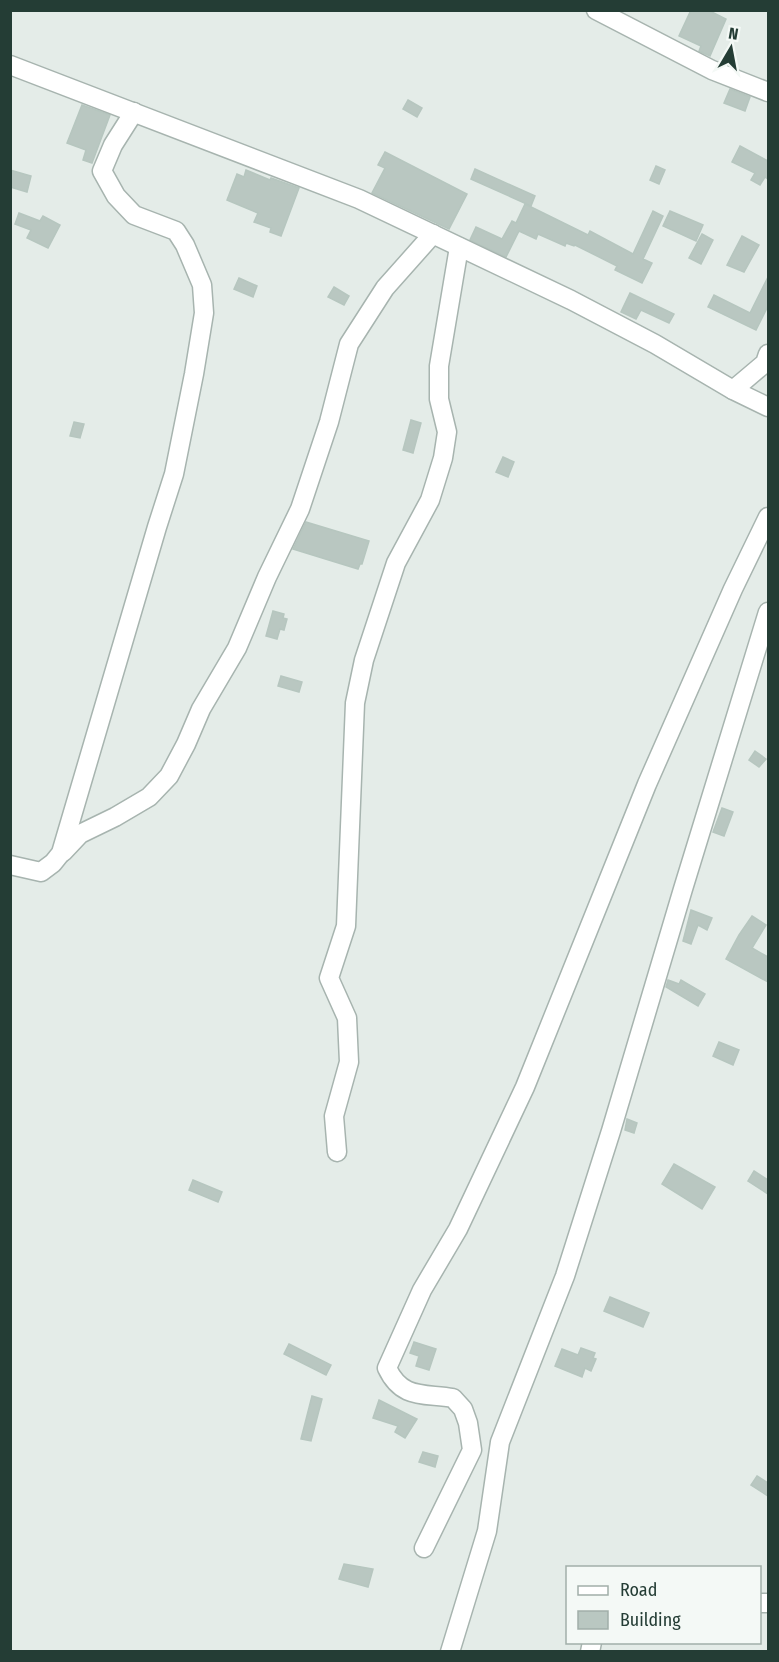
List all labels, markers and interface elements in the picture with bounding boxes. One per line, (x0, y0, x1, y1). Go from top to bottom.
north arrow (701, 18, 761, 78)
text: N (727, 24, 740, 44)
legend (566, 1566, 761, 1644)
text: Road (620, 1579, 657, 1601)
text: Building (620, 1609, 681, 1631)

